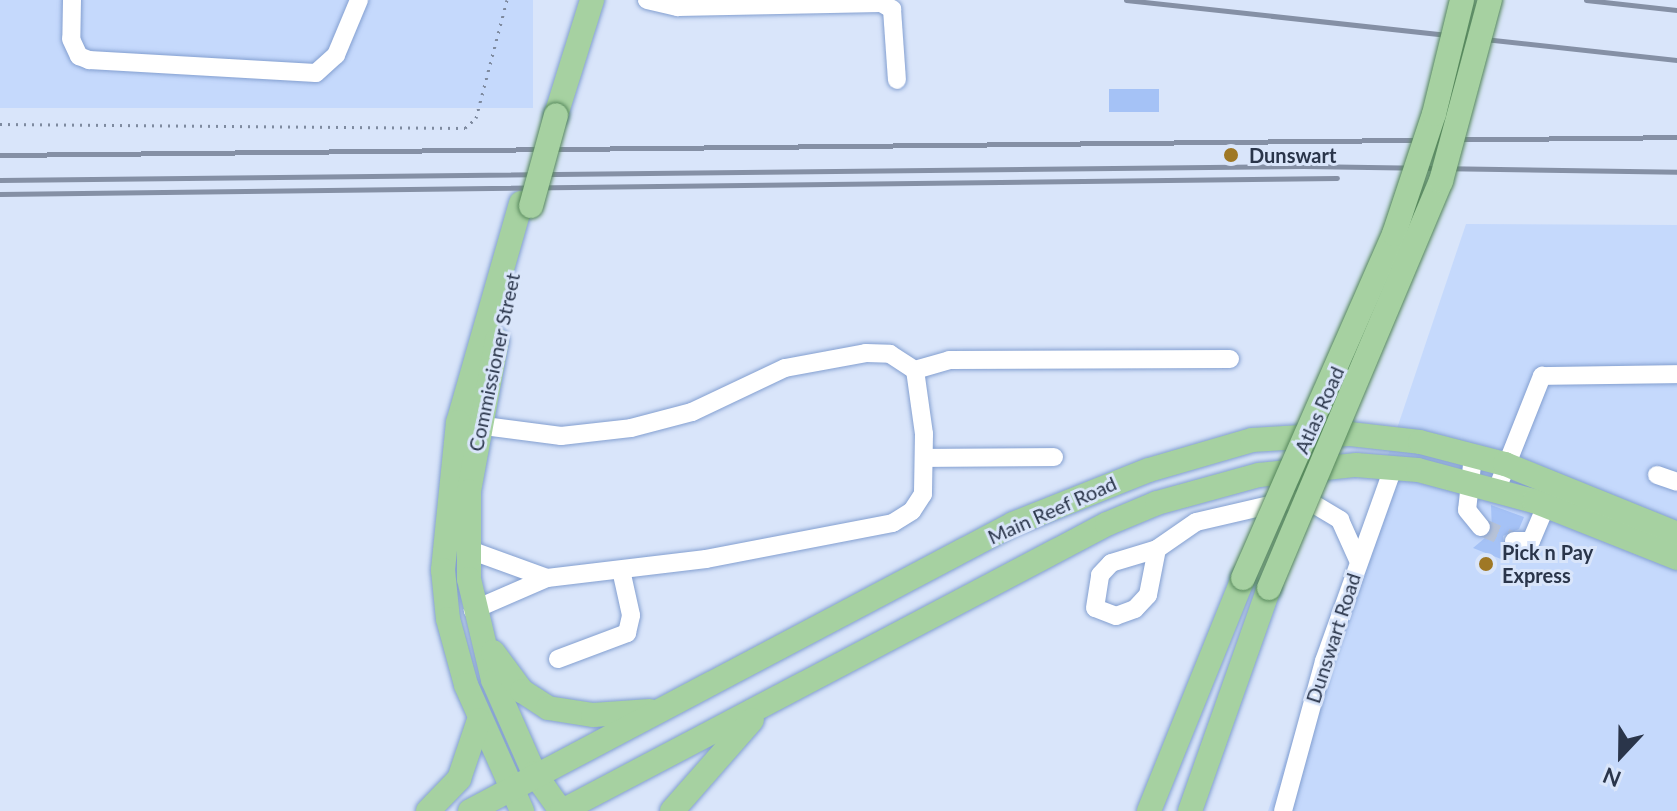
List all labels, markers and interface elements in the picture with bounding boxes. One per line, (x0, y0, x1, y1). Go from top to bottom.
place label: Dunswart (1249, 143, 1336, 167)
marker: Dunswart (1220, 144, 1242, 166)
street label: Commissioner Street (463, 270, 525, 454)
street label: Atlas Road (1289, 363, 1349, 457)
street label: Main Reef Road (984, 471, 1120, 549)
place label: Pick n Pay Express (1502, 540, 1593, 587)
marker: Pick n Pay Express (1477, 555, 1495, 573)
street label: Dunswart Road (1301, 570, 1365, 706)
north arrow (1581, 715, 1661, 795)
text: N (1599, 762, 1625, 793)

